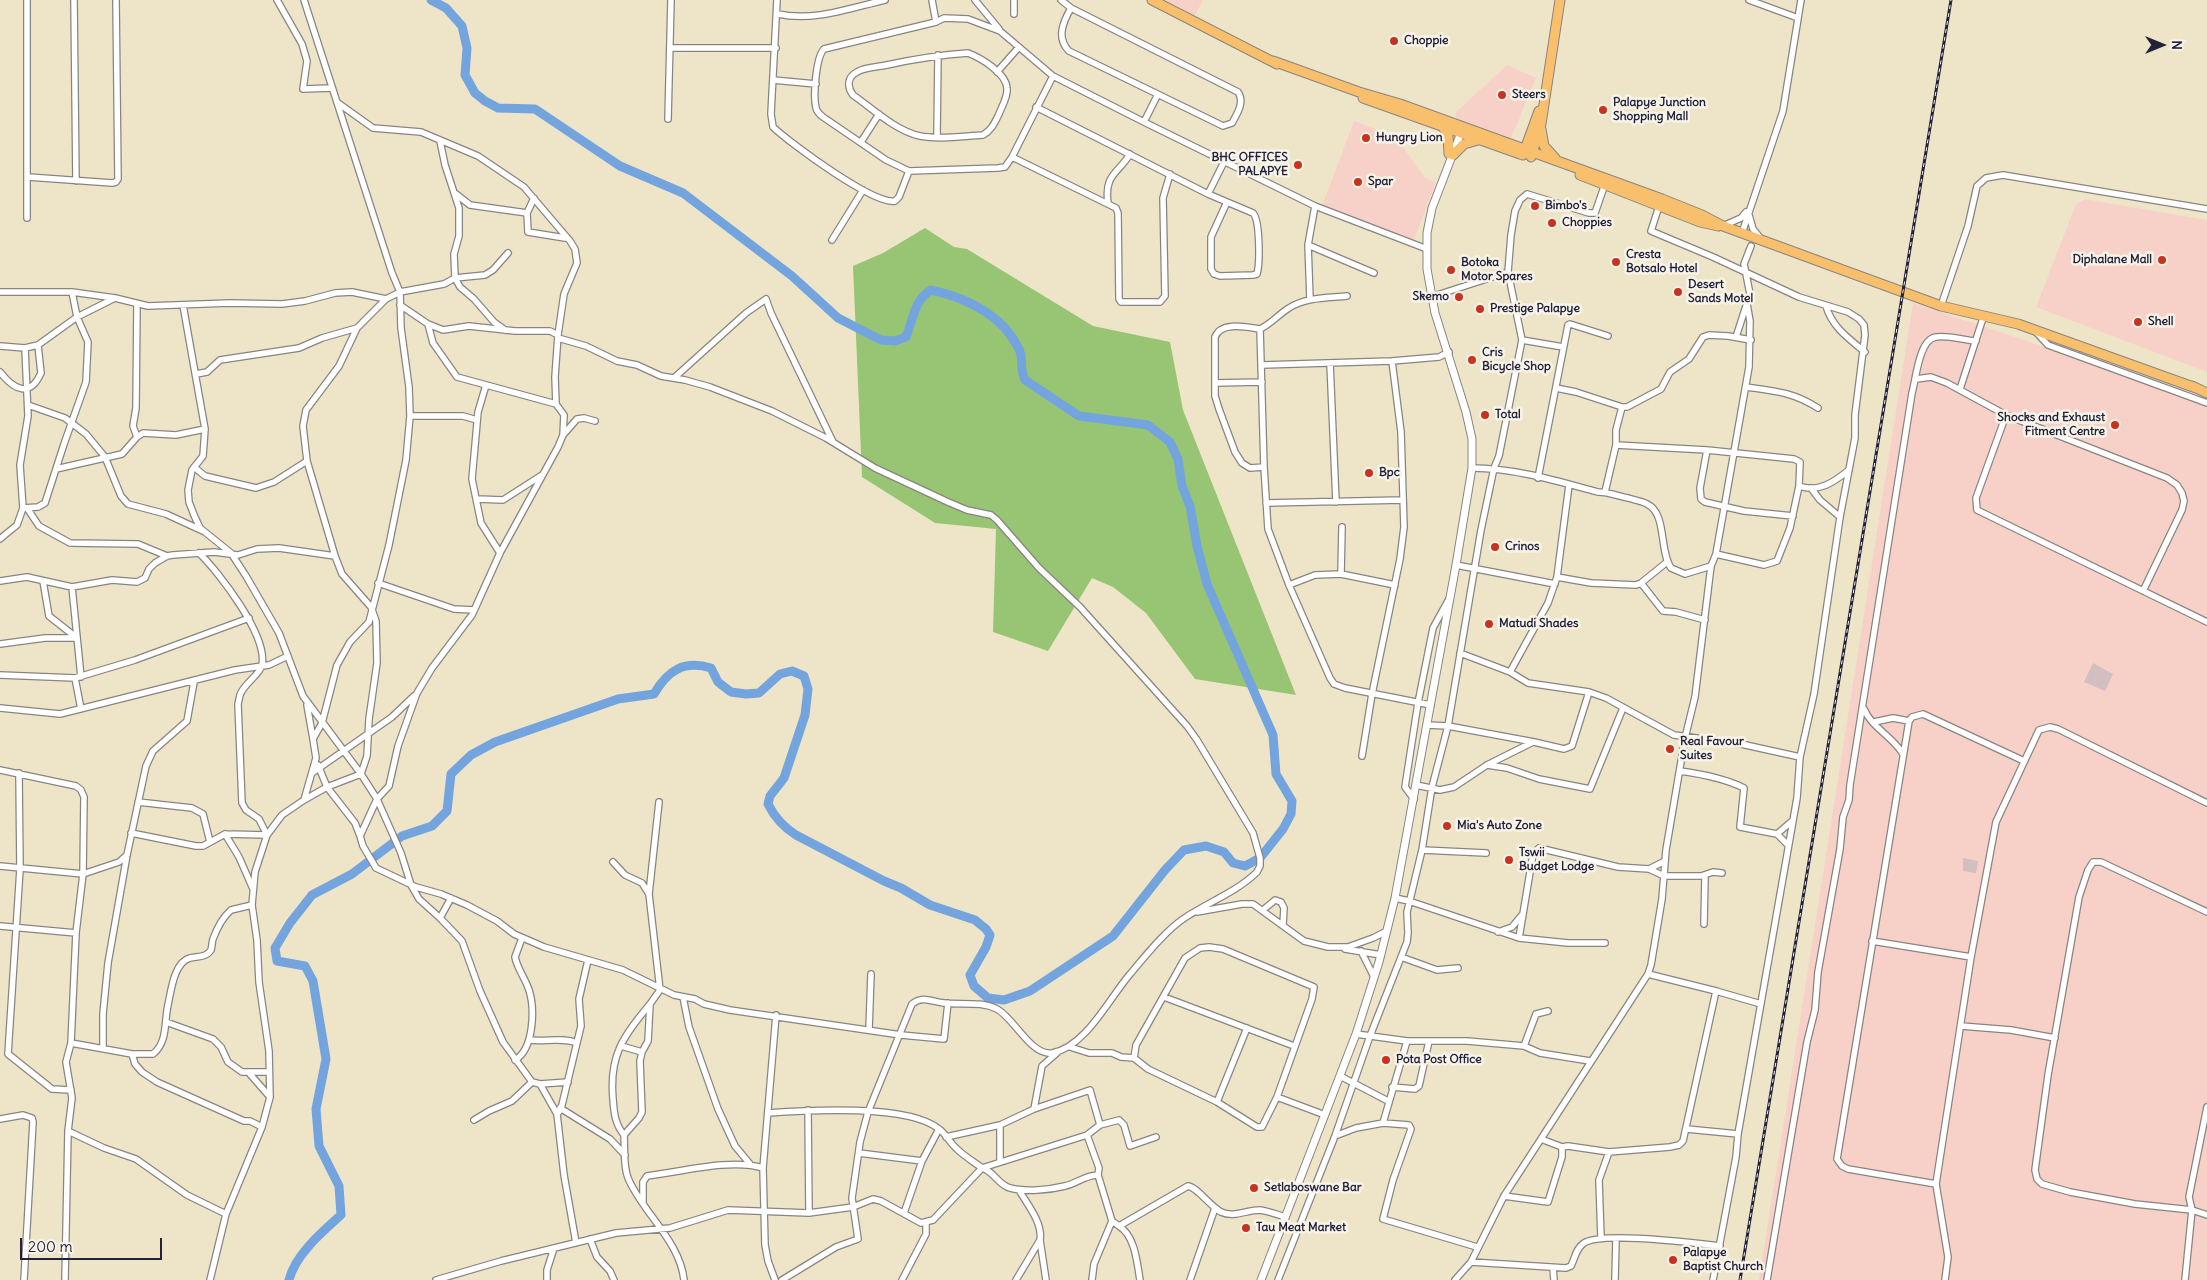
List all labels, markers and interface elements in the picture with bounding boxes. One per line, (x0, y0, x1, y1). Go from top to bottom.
north arrow (2137, 20, 2187, 70)
place label: Choppie (1404, 34, 1448, 48)
marker: Choppie (1388, 35, 1400, 47)
text: N (2168, 40, 2186, 50)
place label: Steers (1512, 88, 1546, 102)
marker: Steers (1496, 89, 1508, 101)
place label: Palapye Junction Shopping Mall (1613, 96, 1706, 124)
marker: Palapye Junction Shopping Mall (1597, 104, 1609, 116)
place label: Hungry Lion (1376, 131, 1443, 145)
marker: Hungry Lion (1360, 132, 1372, 144)
place label: BHC OFFICES PALAPYE (1211, 151, 1288, 179)
marker: BHC OFFICES PALAPYE (1292, 159, 1304, 171)
place label: Spar (1368, 175, 1393, 189)
marker: Spar (1352, 176, 1364, 188)
place label: Bimbo's (1545, 199, 1587, 213)
marker: Bimbo's (1529, 200, 1541, 212)
place label: Choppies (1562, 216, 1612, 230)
marker: Choppies (1546, 217, 1558, 229)
place label: Cresta Botsalo Hotel (1626, 248, 1698, 276)
place label: Diphalane Mall (2073, 253, 2152, 267)
marker: Diphalane Mall (2156, 254, 2168, 266)
place label: Botoka Motor Spares (1461, 256, 1533, 284)
marker: Cresta Botsalo Hotel (1610, 256, 1622, 268)
marker: Botoka Motor Spares (1445, 264, 1457, 276)
place label: Desert Sands Motel (1688, 278, 1753, 306)
marker: Desert Sands Motel (1672, 286, 1684, 298)
place label: Skemo (1413, 290, 1449, 304)
marker: Skemo (1453, 291, 1465, 303)
place label: Prestige Palapye (1490, 302, 1580, 316)
marker: Prestige Palapye (1474, 303, 1486, 315)
place label: Shell (2148, 315, 2173, 329)
marker: Shell (2132, 316, 2144, 328)
place label: Cris Bicycle Shop (1482, 346, 1551, 374)
marker: Cris Bicycle Shop (1466, 354, 1478, 366)
place label: Total (1495, 408, 1521, 422)
marker: Total (1479, 409, 1491, 421)
place label: Shocks and Exhaust Fitment Centre (1997, 411, 2105, 439)
marker: Shocks and Exhaust Fitment Centre (2109, 419, 2121, 431)
place label: Bpc (1379, 466, 1400, 480)
marker: Bpc (1363, 467, 1375, 479)
place label: Crinos (1505, 540, 1540, 554)
marker: Crinos (1489, 541, 1501, 553)
place label: Matudi Shades (1499, 617, 1578, 631)
marker: Matudi Shades (1483, 618, 1495, 630)
place label: Real Favour Suites (1680, 735, 1744, 763)
marker: Real Favour Suites (1664, 743, 1676, 755)
place label: Mia's Auto Zone (1457, 819, 1542, 833)
marker: Mia's Auto Zone (1441, 820, 1453, 832)
place label: Tswii Budget Lodge (1519, 846, 1594, 874)
marker: Tswii Budget Lodge (1503, 854, 1515, 866)
place label: Pota Post Office (1396, 1053, 1482, 1067)
marker: Pota Post Office (1380, 1054, 1392, 1066)
place label: Setlaboswane Bar (1264, 1181, 1362, 1195)
marker: Setlaboswane Bar (1248, 1182, 1260, 1194)
place label: Tau Meat Market (1256, 1221, 1346, 1235)
marker: Tau Meat Market (1240, 1222, 1252, 1234)
scale bar (22, 1228, 165, 1260)
text: 200 m (28, 1237, 73, 1256)
place label: Palapye Baptist Church (1683, 1246, 1763, 1274)
marker: Palapye Baptist Church (1667, 1254, 1679, 1266)

